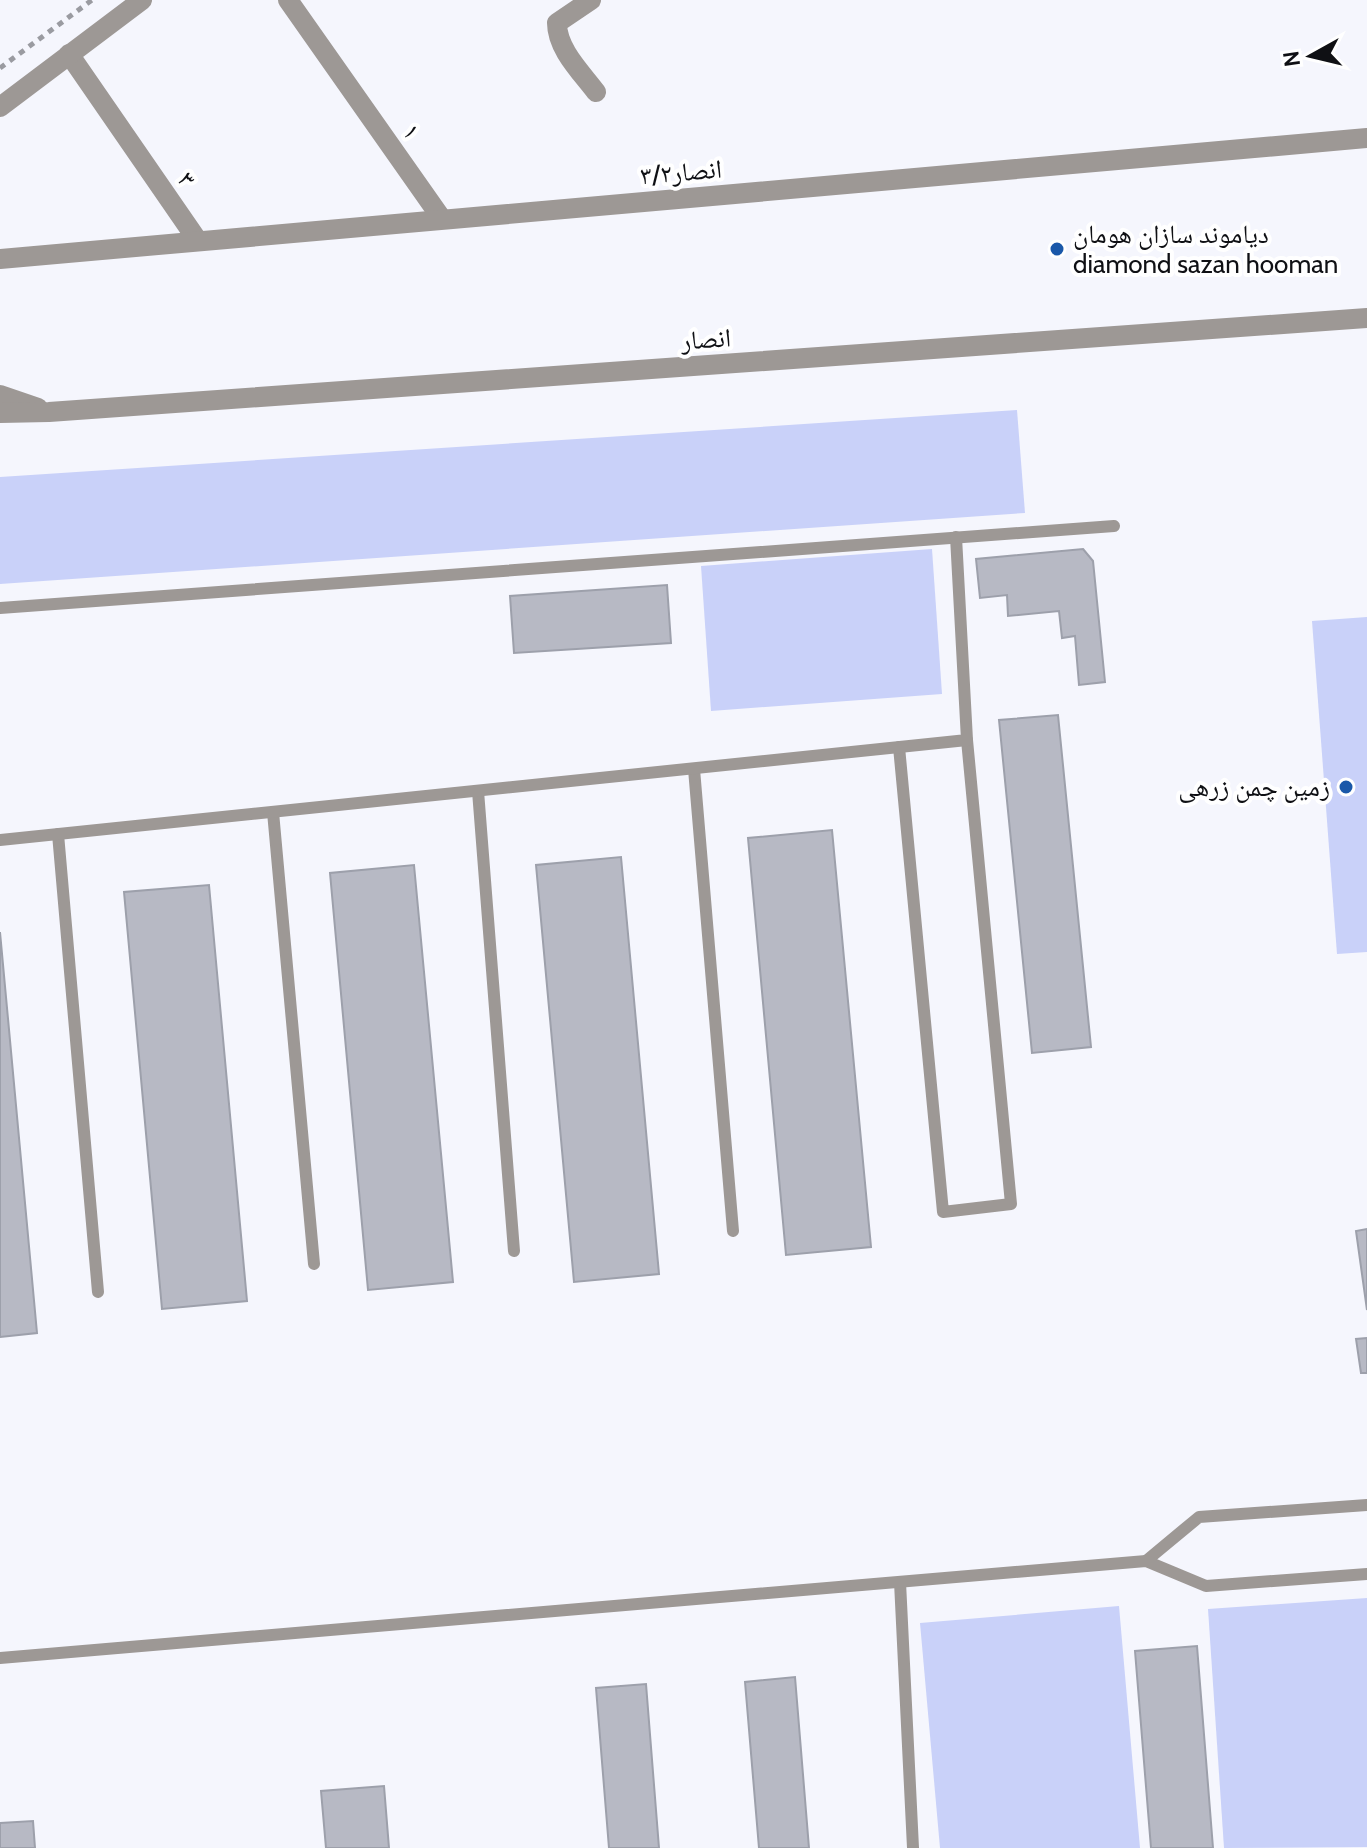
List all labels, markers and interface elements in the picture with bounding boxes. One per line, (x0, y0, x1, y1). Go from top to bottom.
north arrow (1271, 16, 1351, 96)
text: N (1277, 49, 1306, 68)
street label: ۱ (396, 117, 428, 145)
street label: انصار۳/۲ (639, 152, 723, 192)
street label: ۳ (171, 165, 203, 193)
place label: دیاموند سازان هومان diamond sazan hooman (1073, 218, 1338, 280)
marker: دیاموند سازان هومان diamond sazan hooman (1048, 240, 1066, 258)
street label: انصار (679, 321, 732, 357)
place label: زمین چمن زرهی (1178, 771, 1330, 803)
marker: زمین چمن زرهی (1337, 778, 1355, 796)

